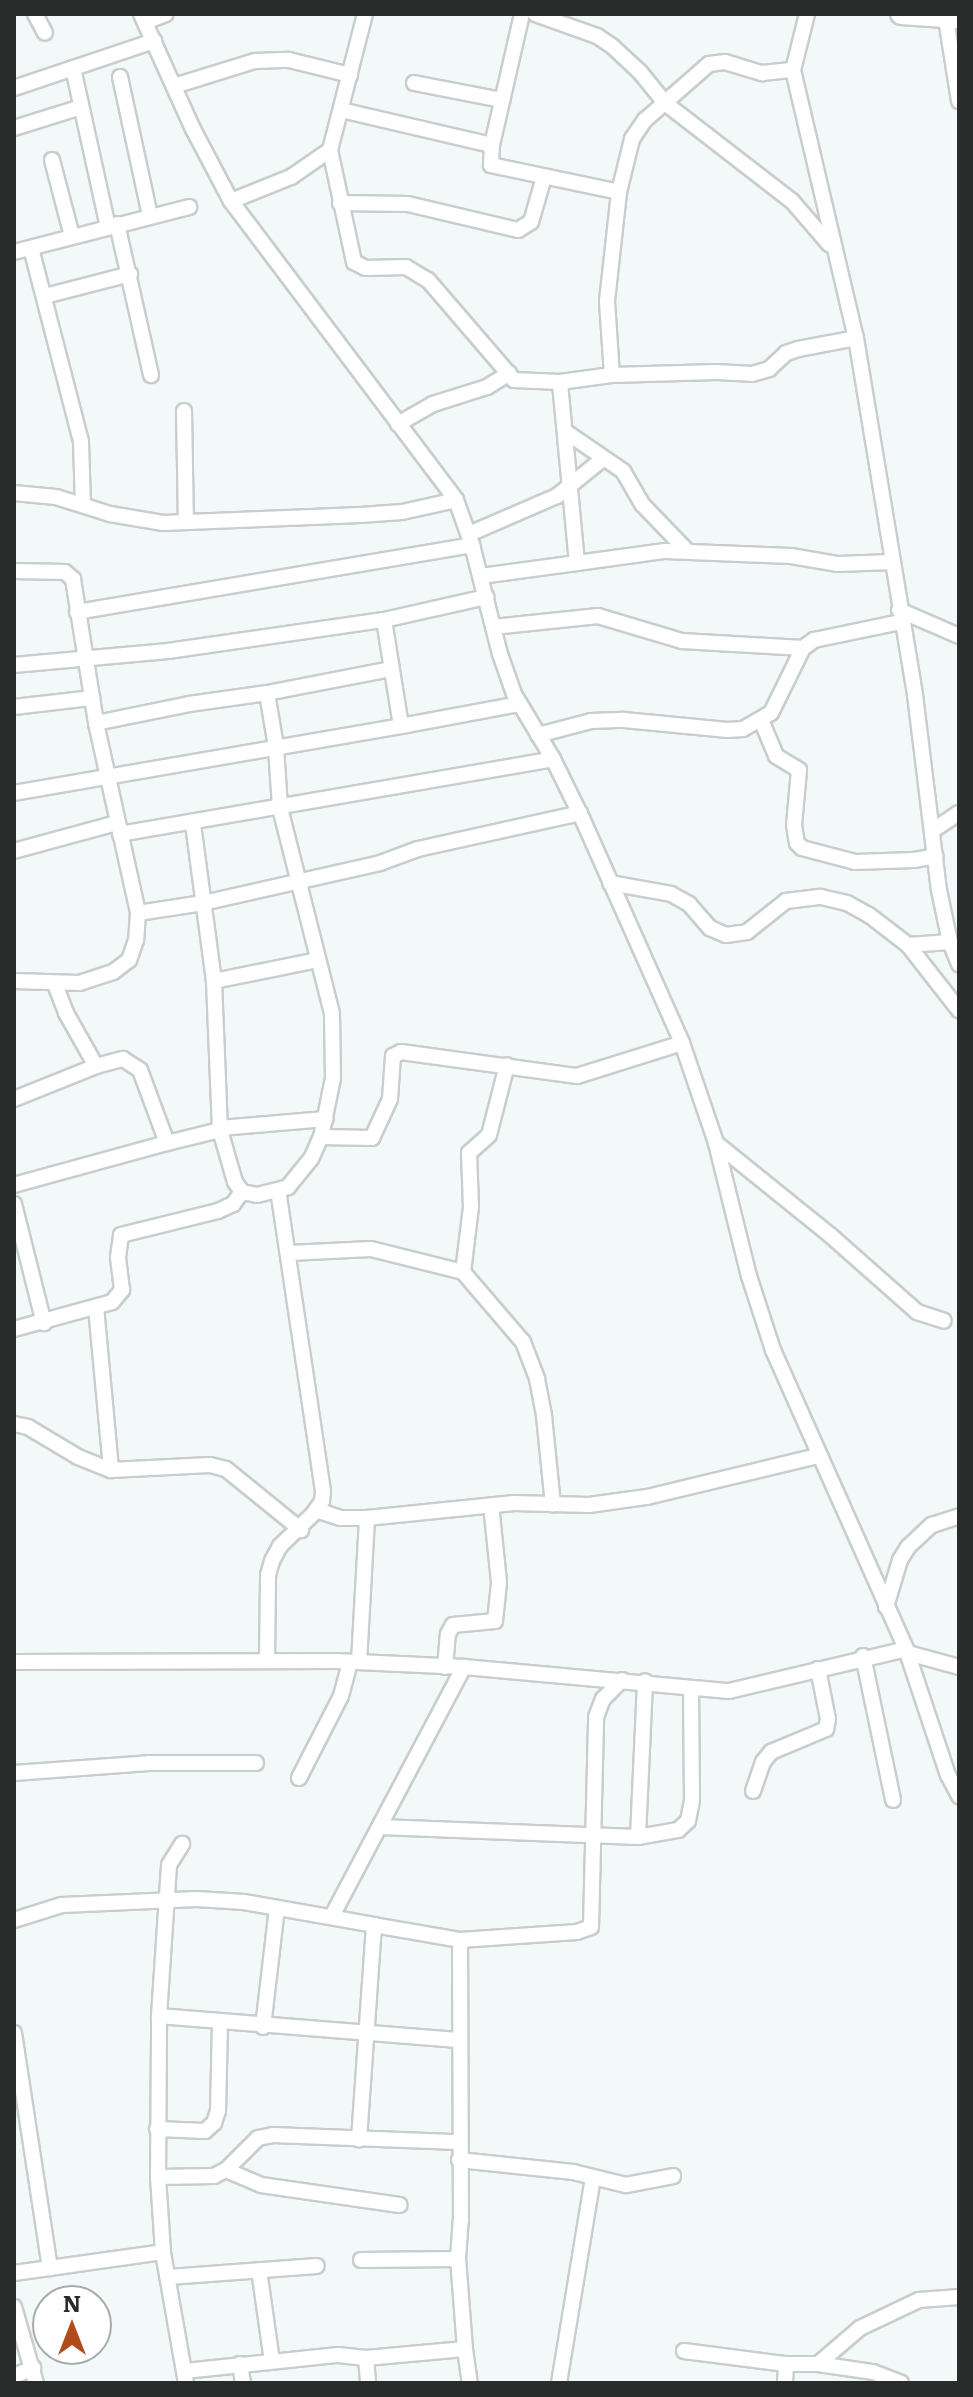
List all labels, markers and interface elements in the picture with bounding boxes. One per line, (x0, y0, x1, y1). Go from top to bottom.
north arrow (32, 2285, 112, 2365)
text: N (63, 2286, 81, 2319)

